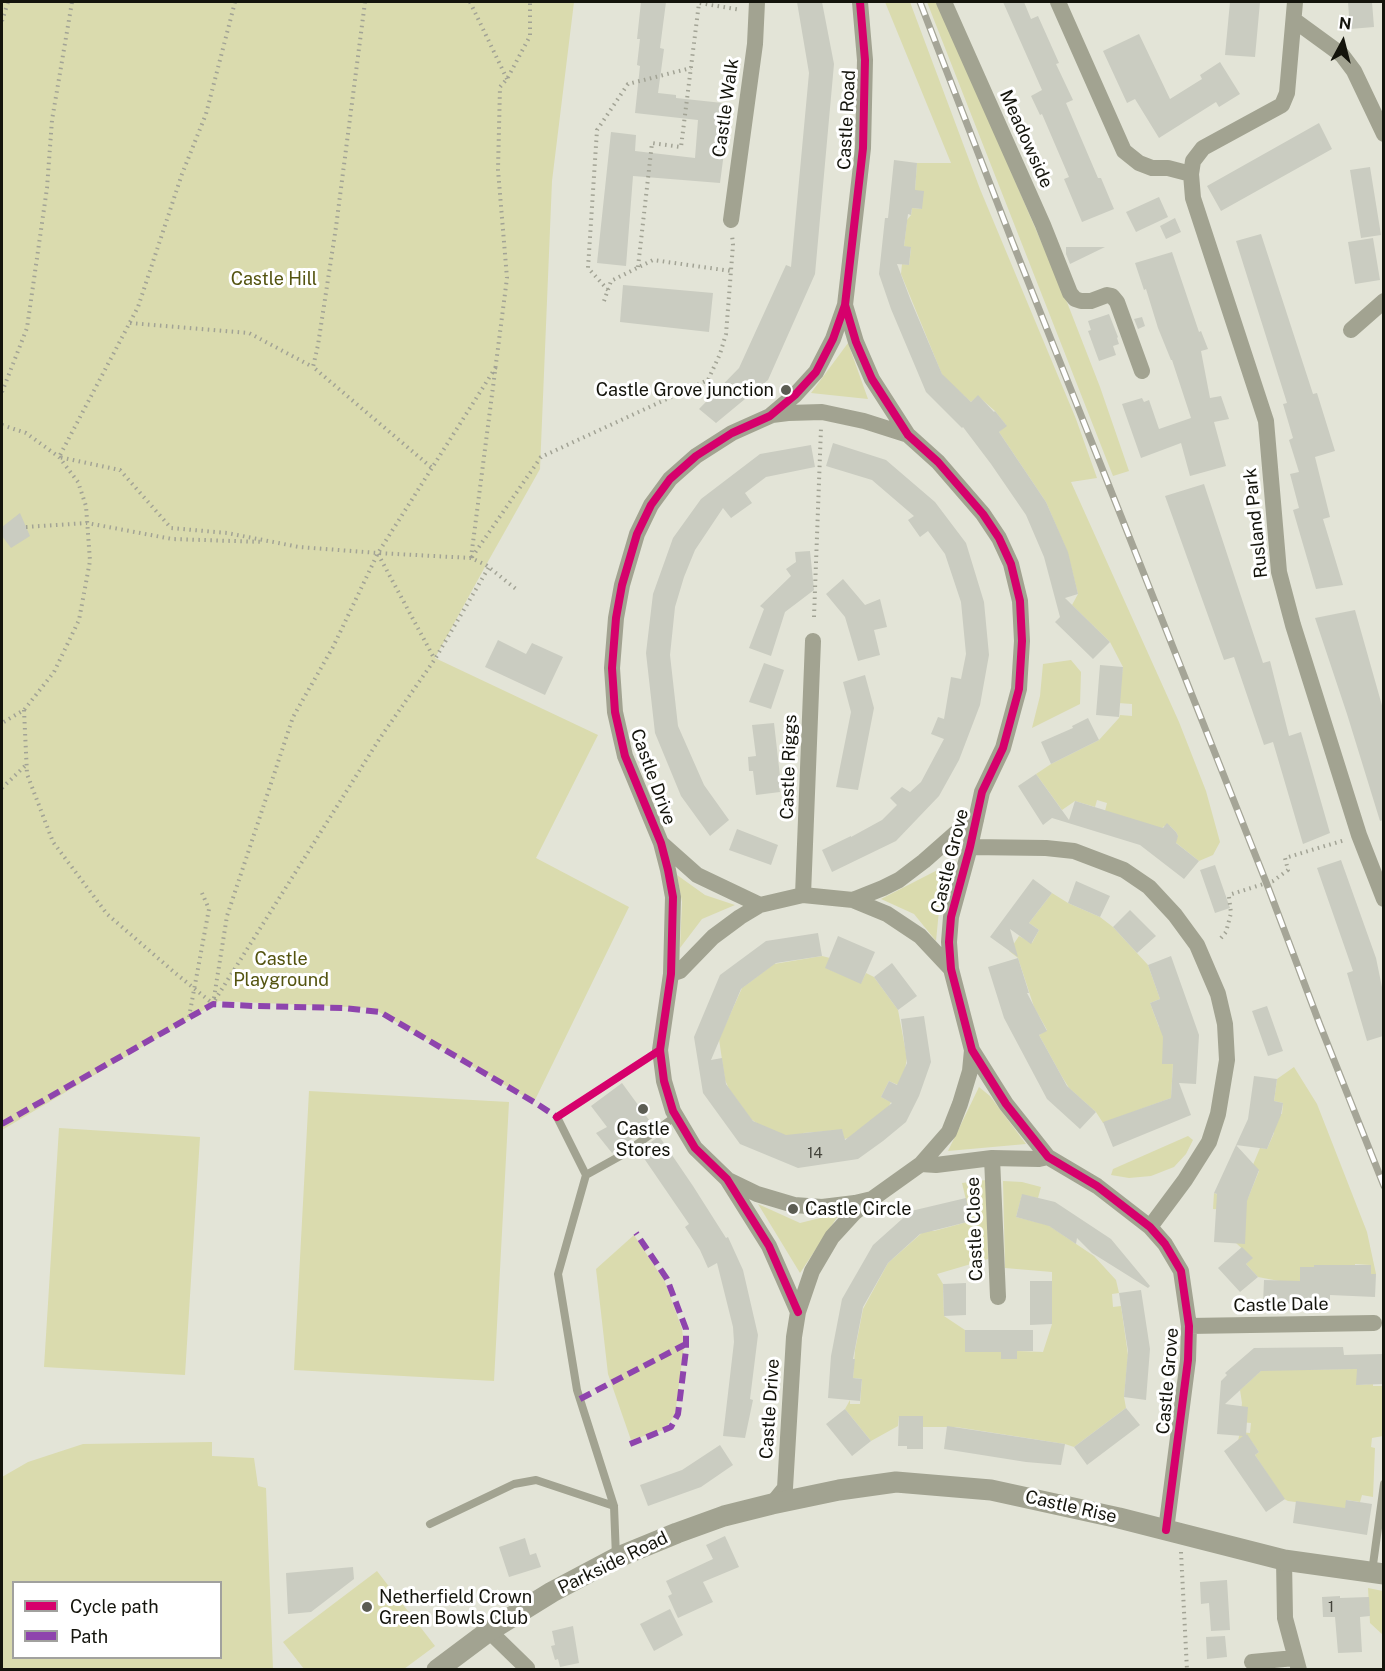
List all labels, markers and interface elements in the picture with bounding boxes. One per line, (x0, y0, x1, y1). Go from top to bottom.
north arrow (1313, 12, 1373, 72)
text: N (1338, 13, 1353, 34)
street label: Castle Walk (708, 57, 744, 159)
street label: Castle Road (834, 69, 860, 171)
street label: Meadowside (995, 87, 1057, 191)
park label: Castle Hill (231, 268, 317, 290)
place label: Castle Grove junction (596, 379, 774, 401)
marker: Castle Grove junction (779, 383, 793, 397)
street label: Rusland Park (1239, 467, 1273, 579)
street label: Castle Riggs (776, 714, 802, 820)
street label: Castle Drive (626, 726, 680, 828)
street label: Castle Grove (927, 807, 973, 915)
park label: Castle Playground (233, 948, 329, 990)
marker: Castle Stores (636, 1102, 650, 1116)
place label: Castle Stores (616, 1118, 670, 1160)
house number: 14 (807, 1144, 823, 1162)
street label: Castle Close (962, 1176, 988, 1282)
place label: Castle Circle (805, 1198, 911, 1220)
marker: Castle Circle (786, 1202, 800, 1216)
street label: Castle Dale (1233, 1293, 1329, 1317)
street label: Castle Grove (1153, 1327, 1183, 1435)
street label: Castle Drive (756, 1358, 784, 1460)
street label: Castle Rise (1023, 1486, 1119, 1528)
street label: Parkside Road (554, 1527, 672, 1599)
legend (12, 1581, 222, 1659)
place label: Netherfield Crown Green Bowls Club (379, 1586, 532, 1628)
text: Cycle path (70, 1596, 159, 1617)
house number: 1 (1328, 1598, 1334, 1616)
marker: Netherfield Crown Green Bowls Club (360, 1600, 374, 1614)
text: Path (70, 1626, 108, 1647)

